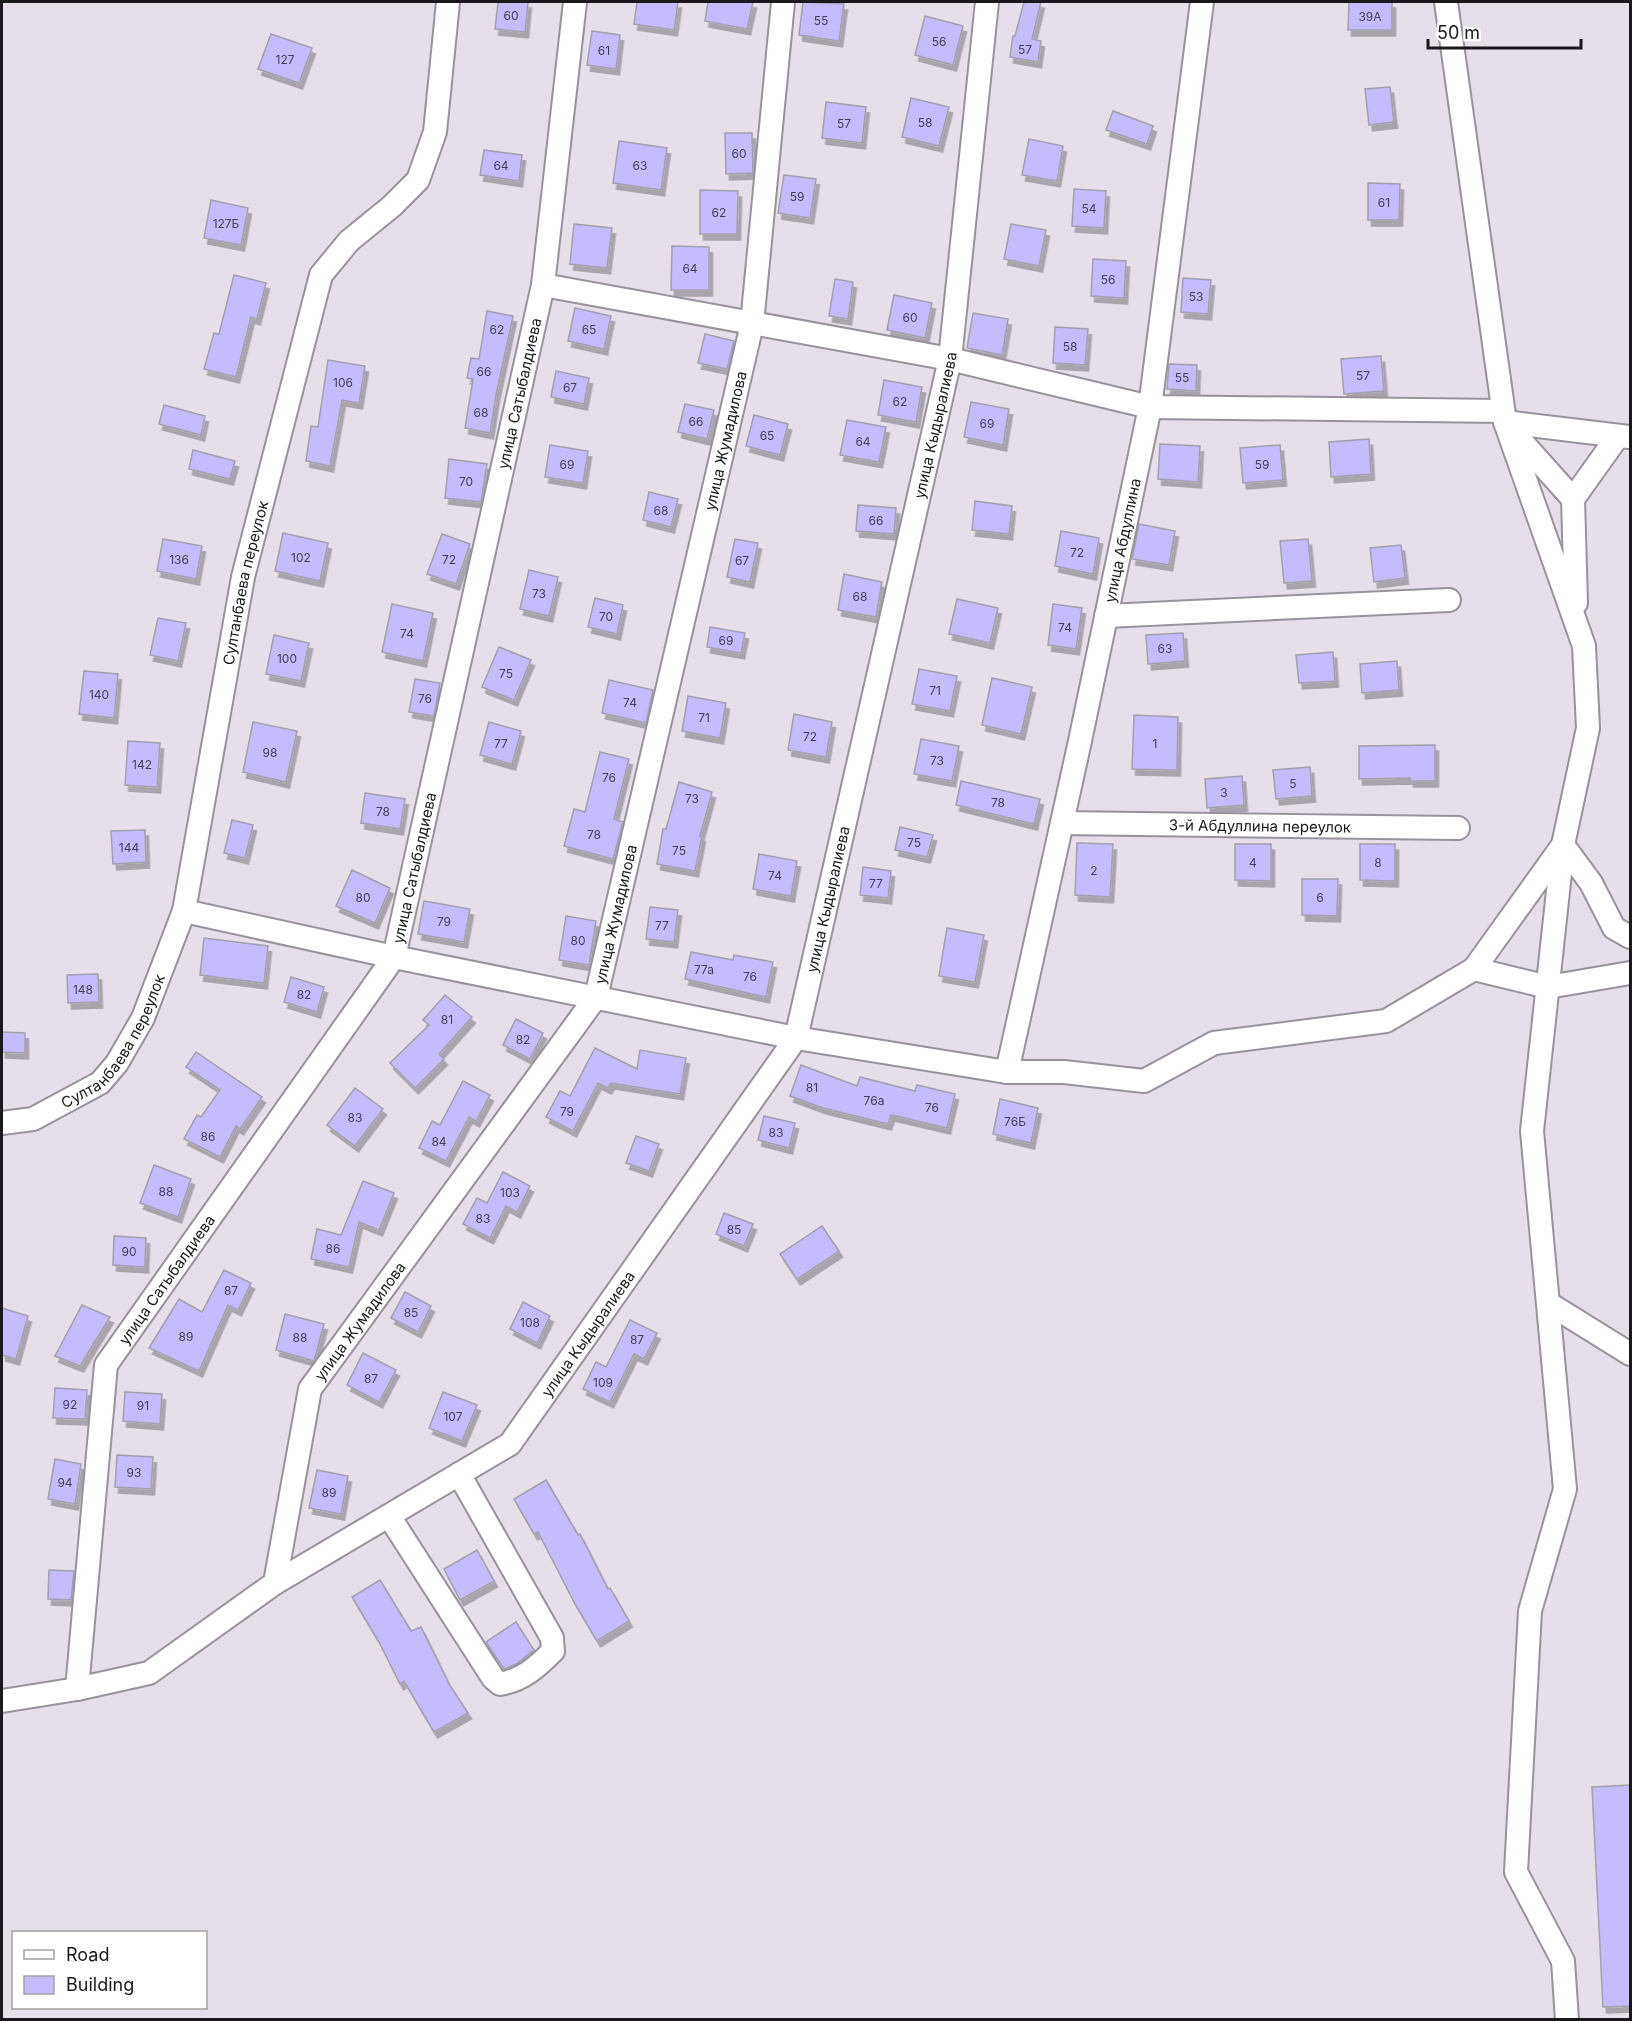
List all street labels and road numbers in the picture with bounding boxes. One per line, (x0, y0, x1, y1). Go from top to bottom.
street label: улица Сатыбалдиева (493, 316, 545, 471)
street label: улица Кыдыралиева (909, 351, 960, 500)
street label: улица Жумадилова (700, 369, 750, 512)
street label: улица Абдуллина (1100, 476, 1144, 604)
street label: Султанбаева переулок (218, 499, 272, 666)
street label: улица Сатыбалдиева (388, 790, 440, 945)
street label: 3-й Абдуллина переулок (1169, 815, 1351, 836)
street label: улица Кыдыралиева (802, 824, 853, 974)
street label: улица Жумадилова (590, 843, 641, 986)
street label: Султанбаева переулок (58, 971, 168, 1112)
street label: улица Сатыбалдиева (114, 1211, 219, 1348)
street label: улица Жумадилова (310, 1258, 409, 1384)
street label: улица Кыдыралиева (537, 1267, 639, 1400)

